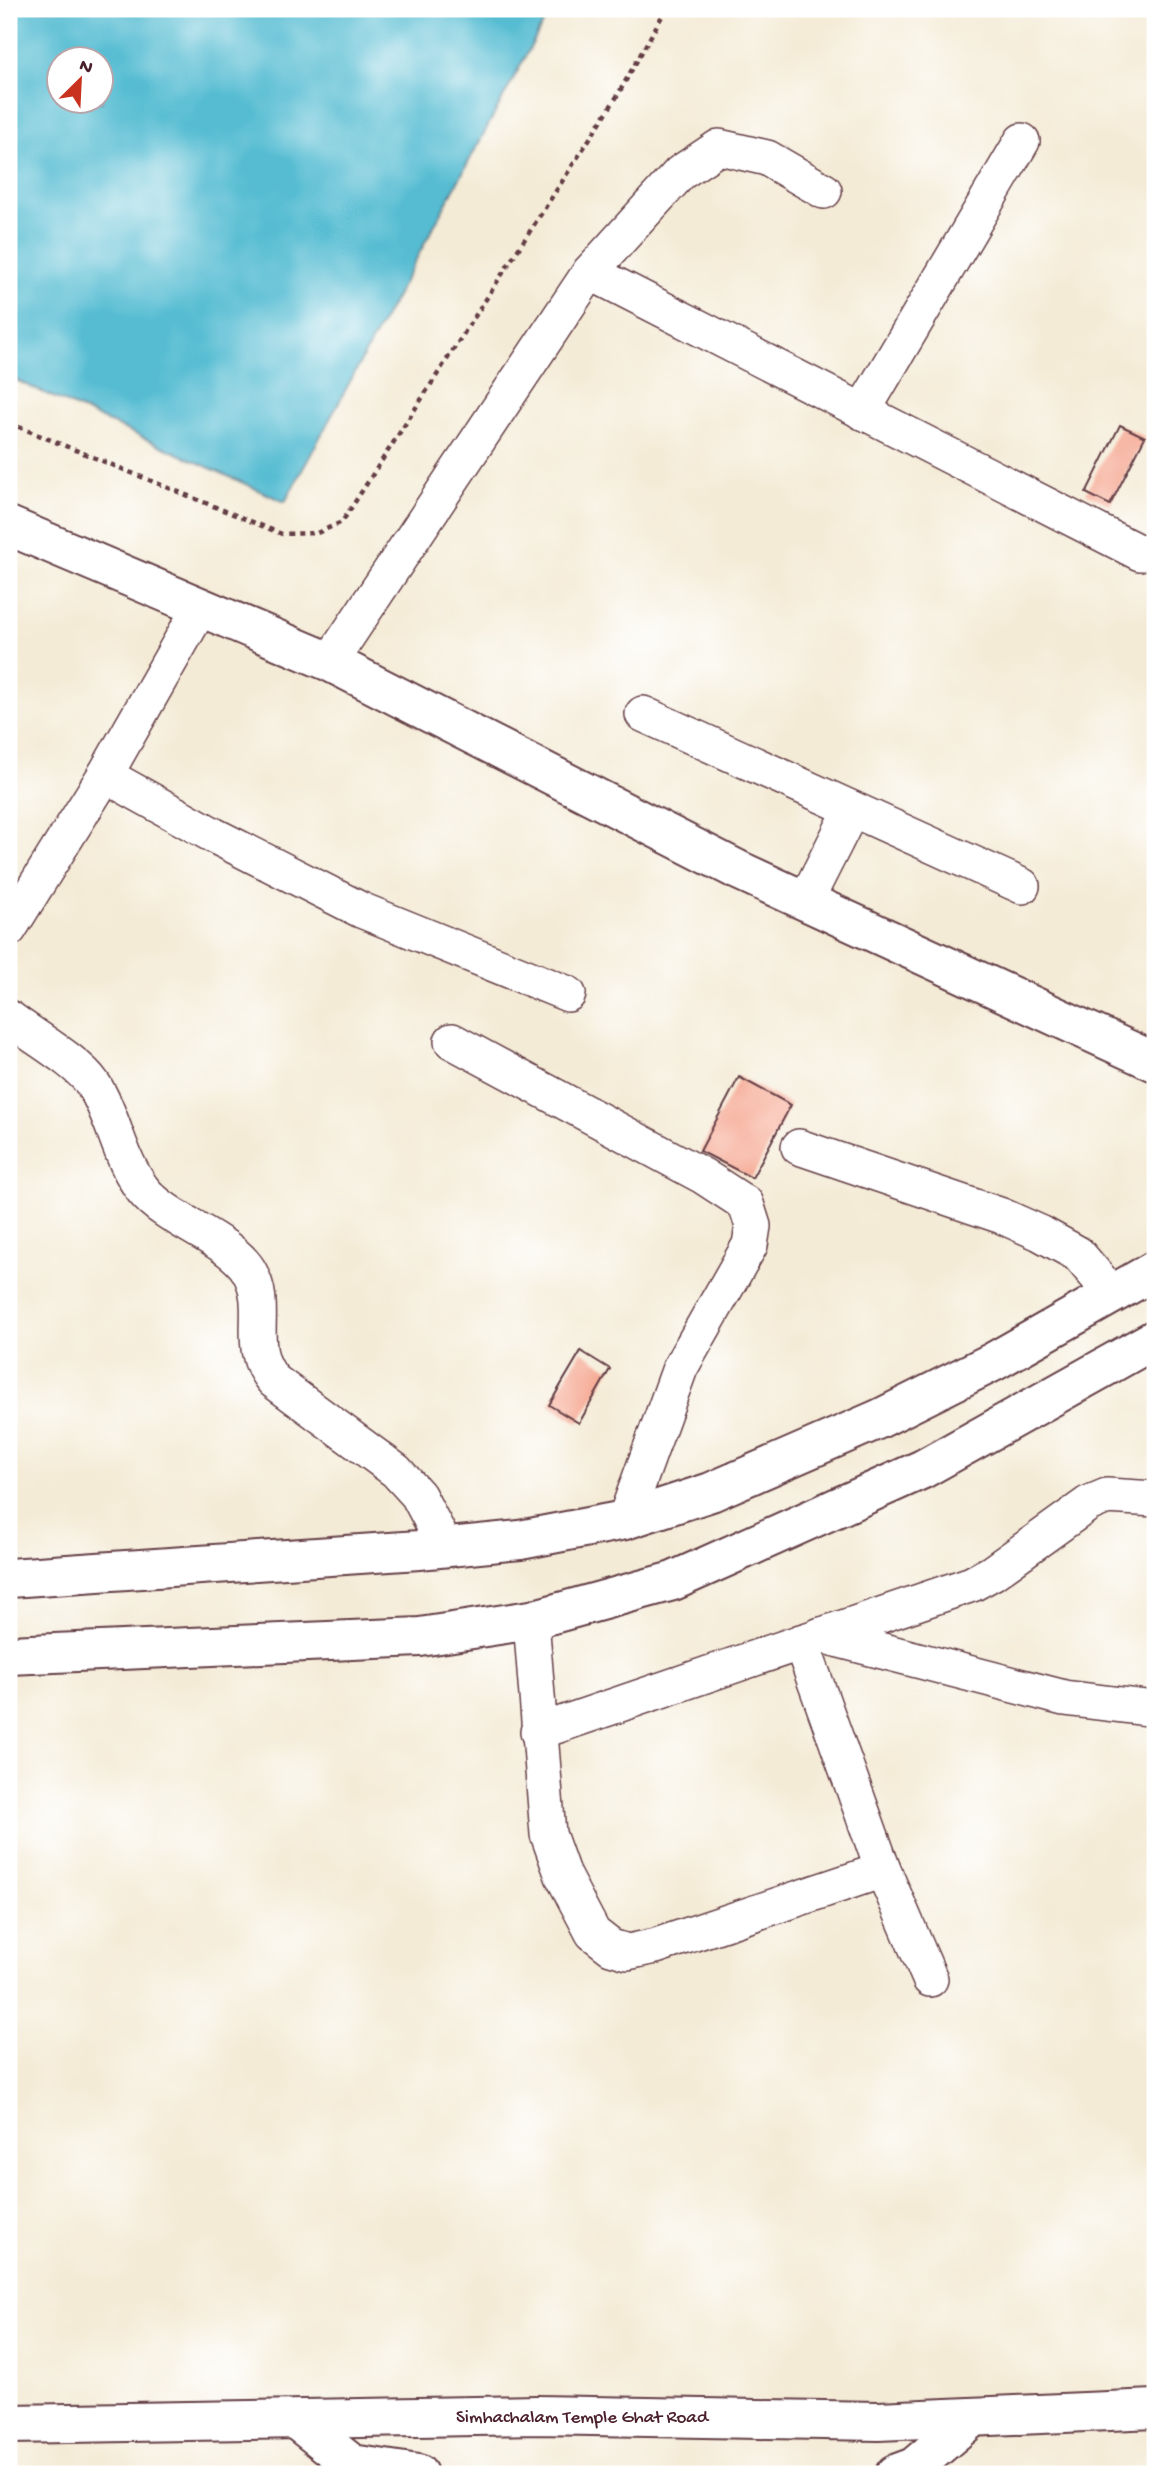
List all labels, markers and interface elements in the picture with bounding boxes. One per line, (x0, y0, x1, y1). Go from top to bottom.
north arrow (46, 46, 116, 116)
text: N (75, 55, 96, 81)
street label: Simhachalam Temple Ghat Road (456, 2407, 710, 2430)

